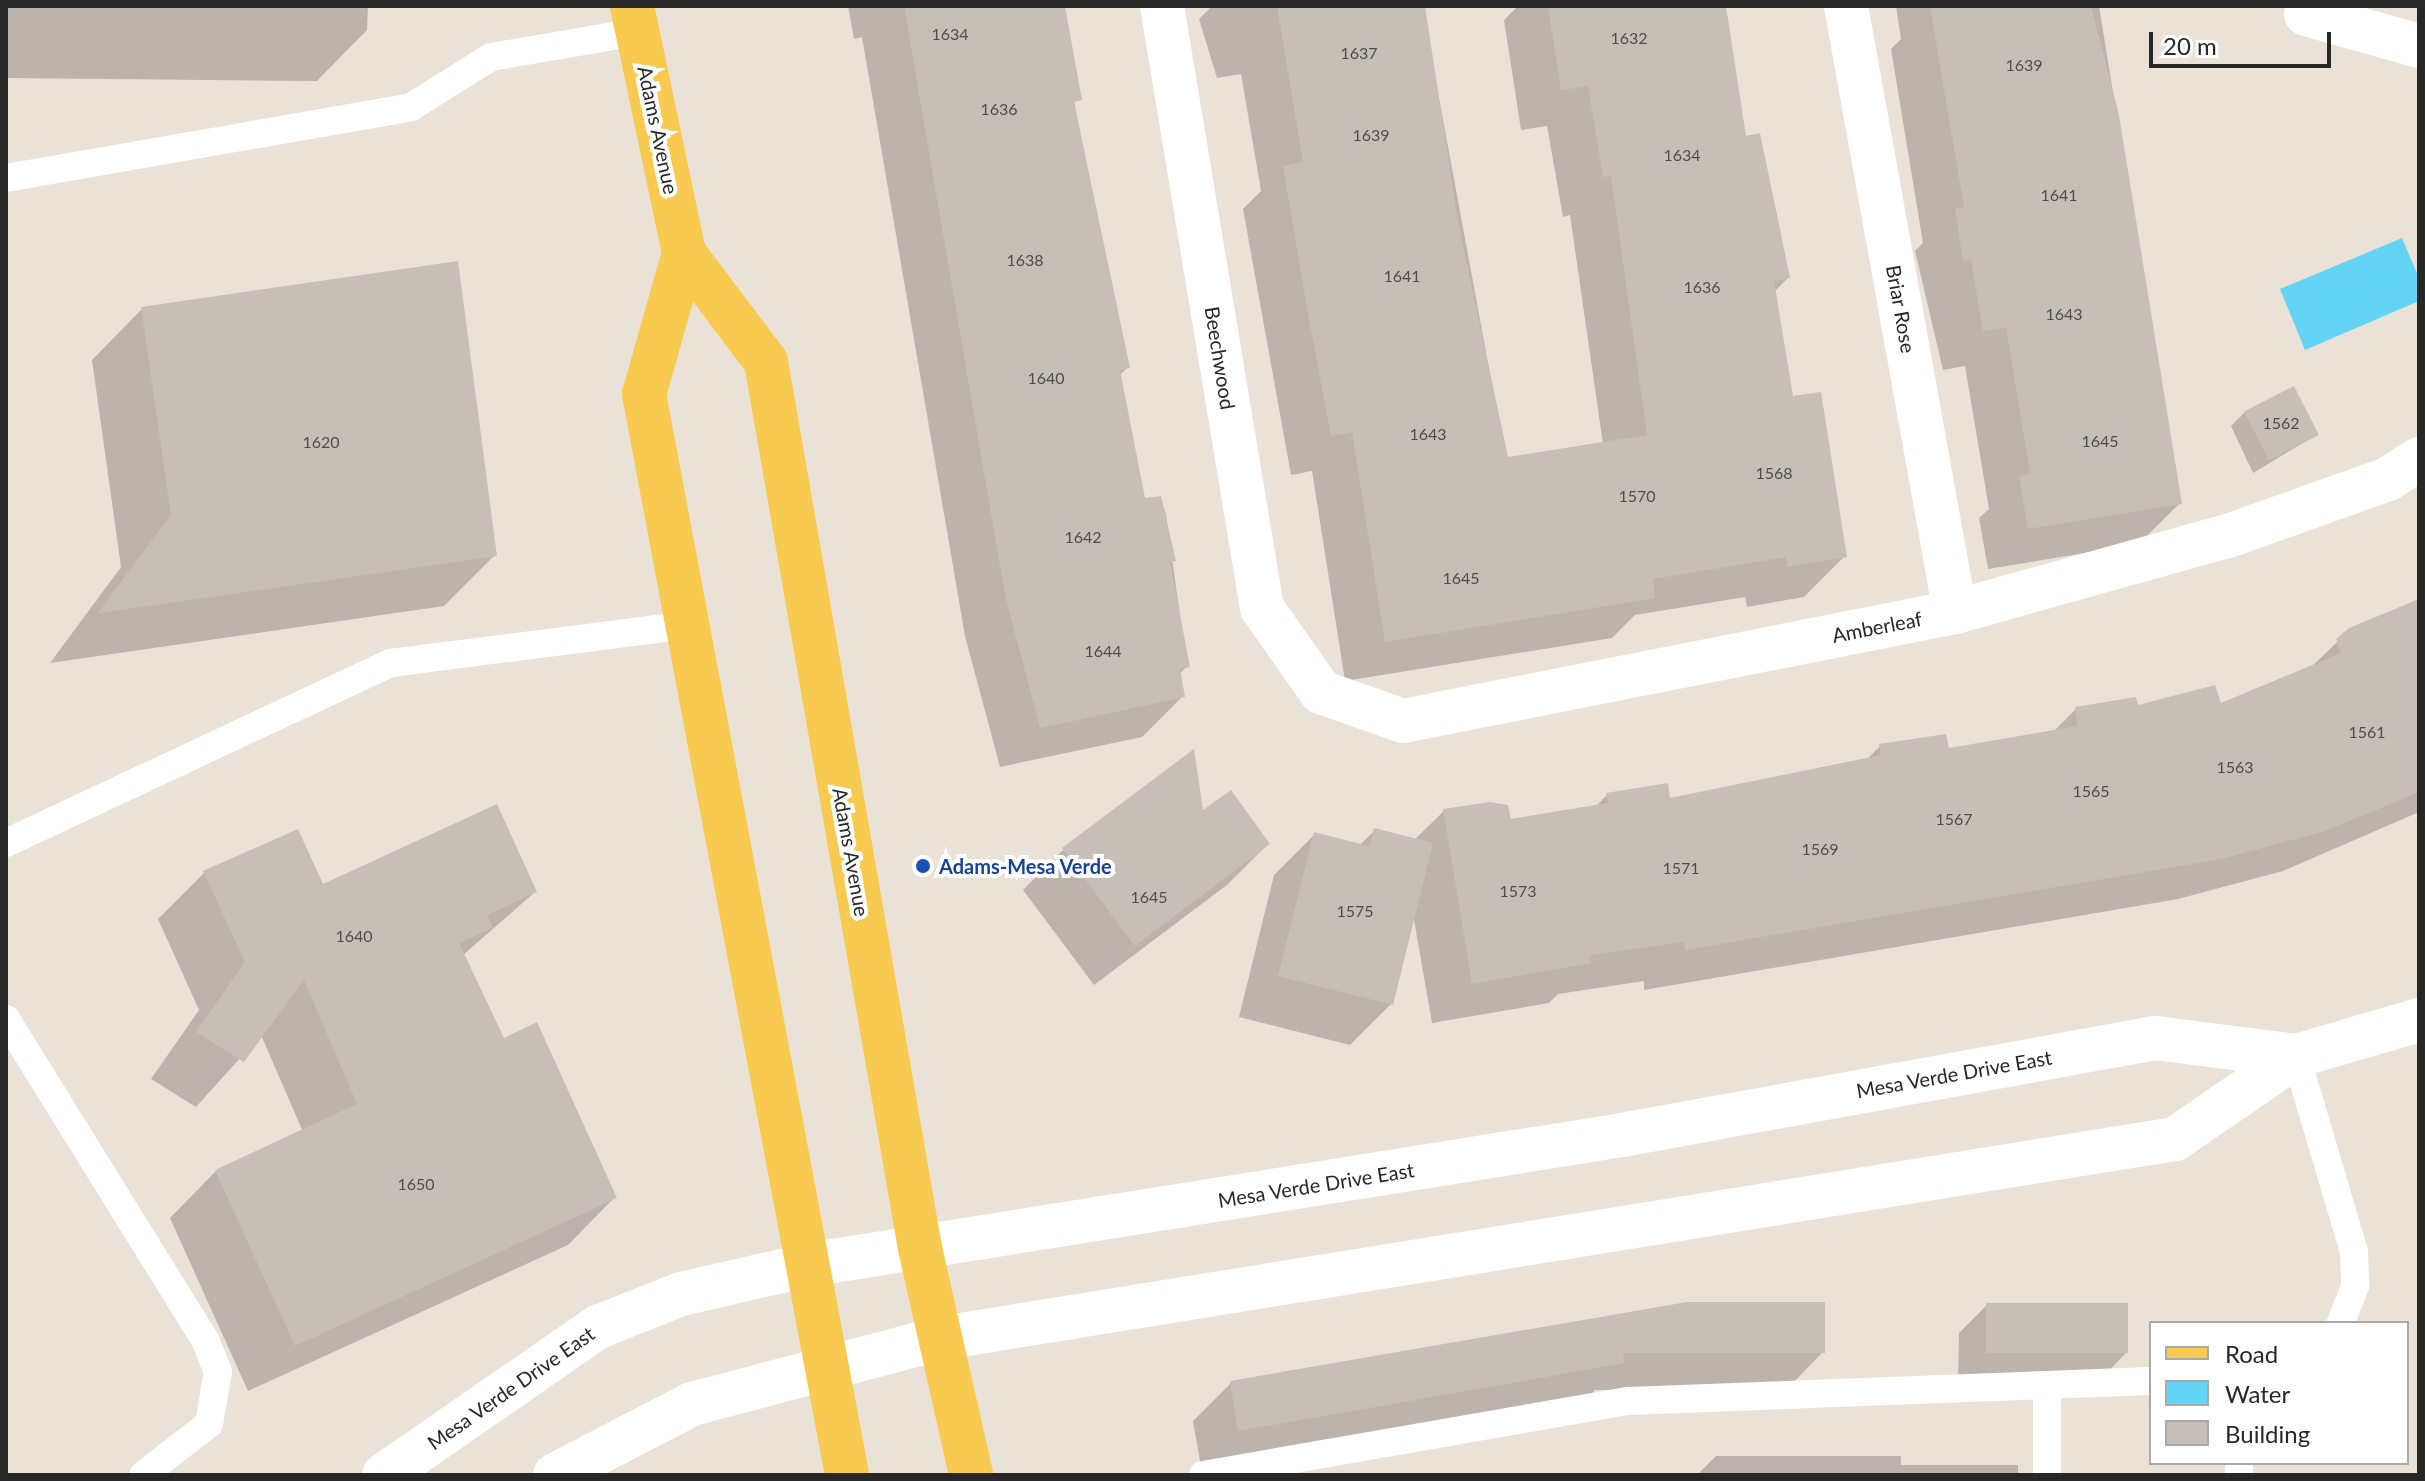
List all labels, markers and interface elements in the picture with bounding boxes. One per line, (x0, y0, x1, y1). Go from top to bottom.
scale bar (2153, 16, 2335, 66)
house number: 1634 (931, 24, 969, 44)
house number: 1632 (1610, 28, 1648, 48)
text: 20 m (2163, 31, 2217, 60)
house number: 1637 (1340, 43, 1378, 63)
house number: 1639 (2005, 55, 2043, 75)
street label: Adams Avenue (633, 63, 683, 197)
house number: 1636 (980, 99, 1018, 119)
house number: 1639 (1352, 125, 1390, 145)
house number: 1634 (1663, 145, 1701, 165)
house number: 1641 (2040, 185, 2078, 205)
house number: 1638 (1006, 250, 1044, 270)
street label: Briar Rose (1881, 263, 1921, 355)
house number: 1641 (1383, 266, 1421, 286)
house number: 1636 (1683, 277, 1721, 297)
house number: 1643 (2045, 304, 2083, 324)
street label: Beechwood (1200, 305, 1240, 411)
house number: 1640 (1027, 368, 1065, 388)
house number: 1562 (2262, 413, 2300, 433)
house number: 1643 (1409, 424, 1447, 444)
house number: 1645 (2081, 431, 2119, 451)
house number: 1620 (302, 432, 340, 452)
house number: 1568 (1755, 463, 1793, 483)
house number: 1570 (1618, 486, 1656, 506)
house number: 1642 (1064, 527, 1102, 547)
house number: 1645 (1442, 568, 1480, 588)
street label: Amberleaf (1830, 607, 1924, 647)
house number: 1644 (1084, 641, 1122, 661)
house number: 1561 (2348, 722, 2386, 742)
house number: 1563 (2216, 757, 2254, 777)
house number: 1565 (2072, 781, 2110, 801)
street label: Adams Avenue (828, 785, 874, 919)
house number: 1567 (1935, 809, 1973, 829)
house number: 1569 (1801, 839, 1839, 859)
place label: Adams-Mesa Verde (939, 854, 1112, 878)
marker: Adams-Mesa Verde (914, 857, 932, 875)
house number: 1571 (1662, 858, 1700, 878)
house number: 1573 (1499, 881, 1537, 901)
house number: 1645 (1130, 887, 1168, 907)
house number: 1575 (1336, 901, 1374, 921)
house number: 1640 (335, 926, 373, 946)
street label: Mesa Verde Drive East (1854, 1045, 2054, 1103)
street label: Mesa Verde Drive East (1216, 1158, 1416, 1212)
house number: 1650 (397, 1174, 435, 1194)
street label: Mesa Verde Drive East (423, 1321, 599, 1455)
legend (2149, 1321, 2409, 1465)
text: Road (2225, 1339, 2278, 1368)
text: Water (2225, 1379, 2290, 1408)
text: Building (2225, 1419, 2310, 1448)

